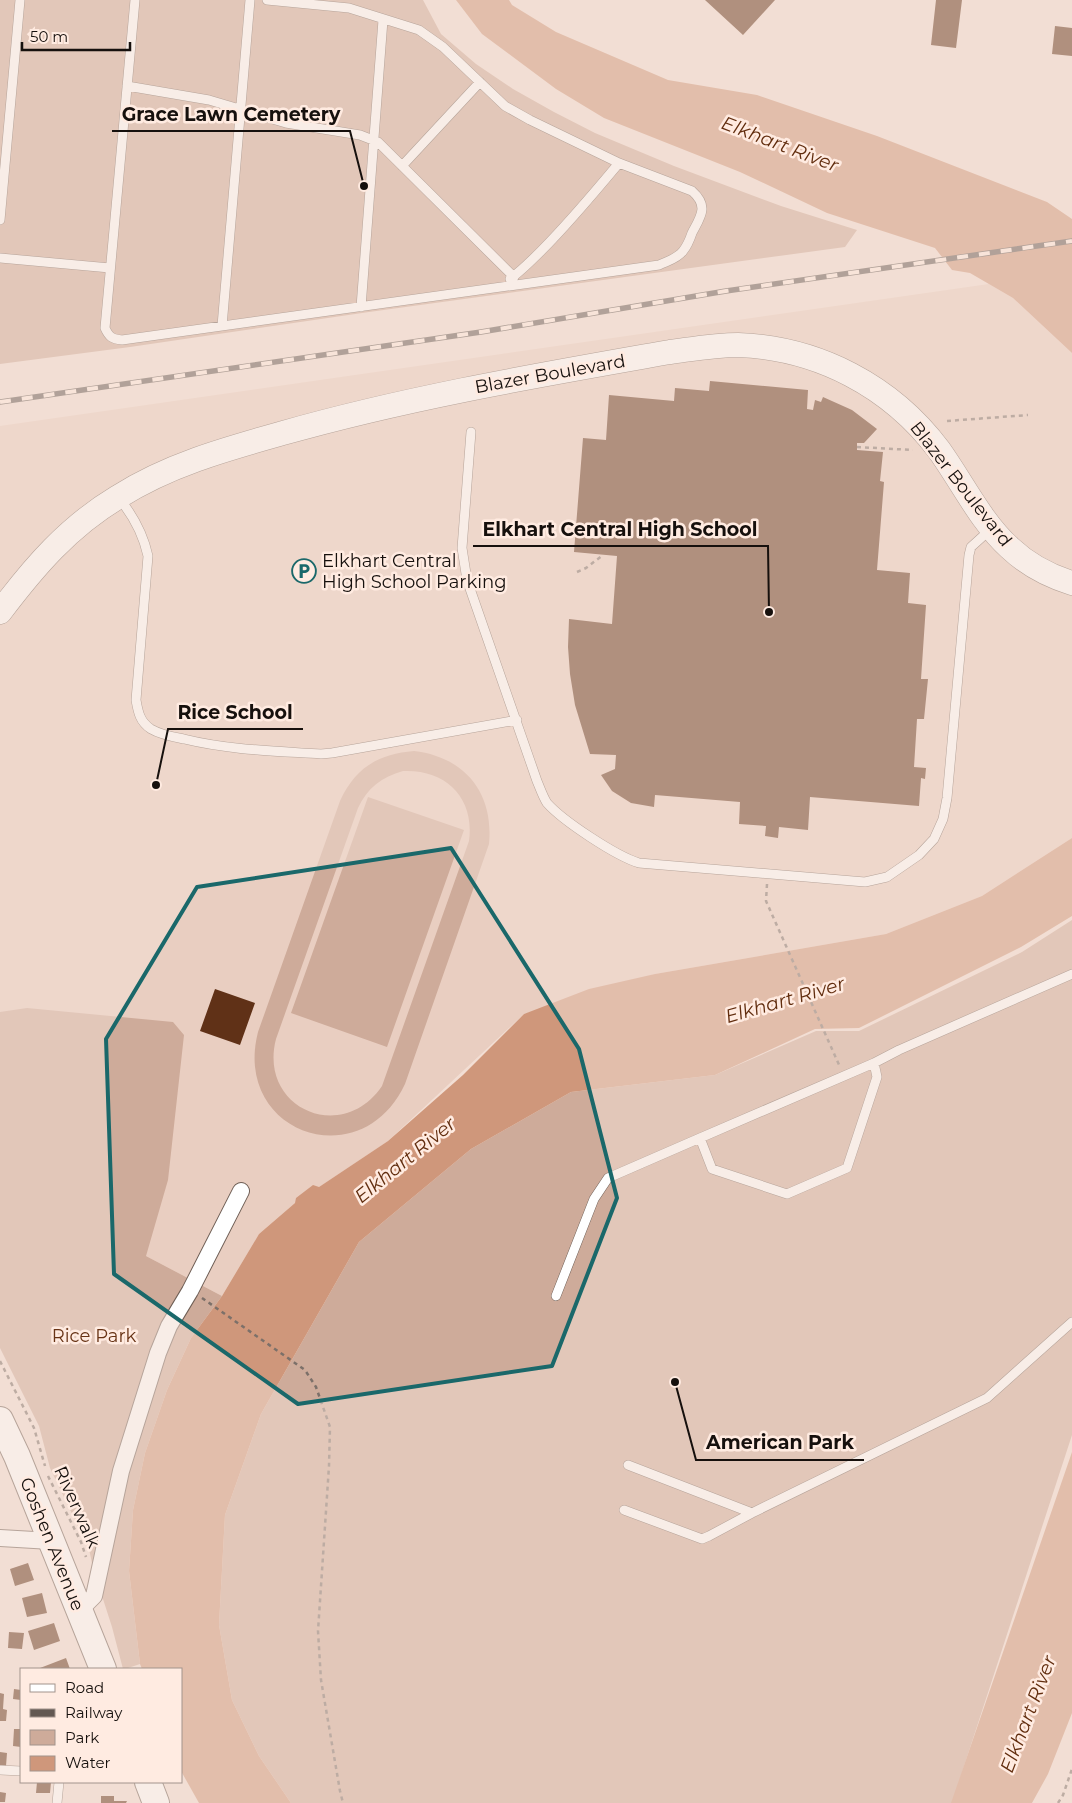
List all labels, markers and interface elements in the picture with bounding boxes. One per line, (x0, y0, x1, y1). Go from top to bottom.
scale bar (22, 20, 130, 52)
text: 50 m (30, 27, 68, 46)
callout: Grace Lawn Cemetery (112, 97, 350, 131)
text: Grace Lawn Cemetery (122, 103, 341, 126)
water label: Elkhart River (718, 111, 842, 177)
street label: Blazer Boulevard (473, 350, 627, 398)
street label: Blazer Boulevard (905, 417, 1017, 551)
callout: Elkhart Central High School (473, 512, 768, 546)
text: Elkhart Central High School (483, 518, 757, 541)
place label: Elkhart Central High School Parking (322, 550, 507, 593)
parking icon: Elkhart Central High School Parking (291, 558, 317, 584)
callout: Rice School (168, 695, 303, 729)
text: Rice School (177, 701, 293, 724)
water label: Elkhart River (723, 972, 848, 1028)
water label: Elkhart River (350, 1112, 460, 1208)
park label: Rice Park (52, 1325, 136, 1347)
callout: American Park (696, 1426, 864, 1460)
text: American Park (705, 1431, 854, 1454)
street label: Riverwalk (49, 1463, 105, 1552)
street label: Goshen Avenue (15, 1474, 89, 1614)
water label: Elkhart River (995, 1652, 1061, 1776)
legend (20, 1668, 182, 1783)
text: Road (65, 1678, 104, 1697)
text: Railway (65, 1703, 123, 1722)
text: Park (65, 1728, 99, 1747)
text: Water (65, 1753, 111, 1772)

